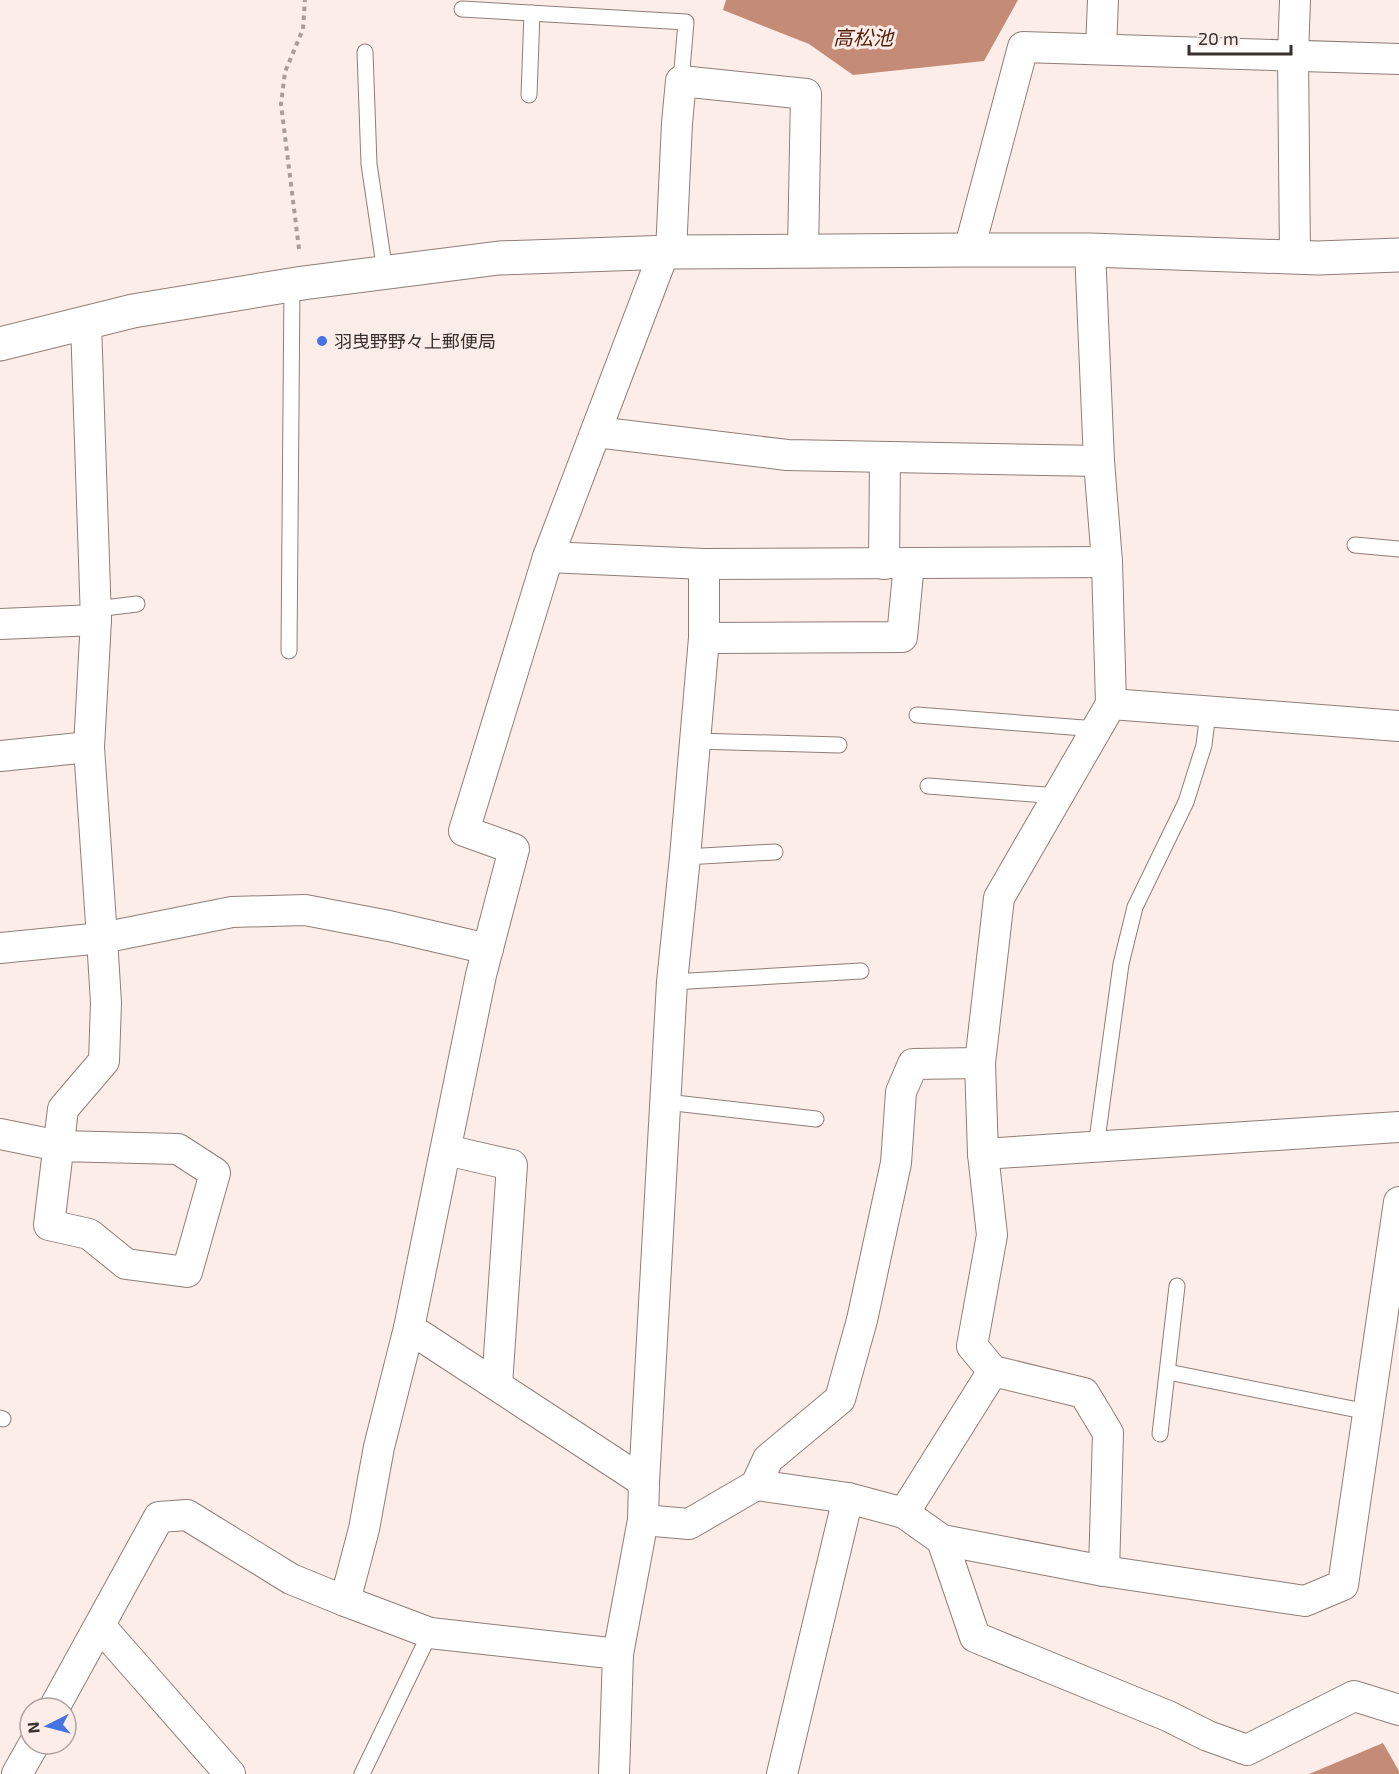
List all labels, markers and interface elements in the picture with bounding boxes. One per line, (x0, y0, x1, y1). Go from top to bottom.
scale bar (1189, 18, 1291, 56)
water label: 高松池 (833, 25, 895, 49)
text: 20 m (1198, 27, 1239, 49)
place label: 羽曳野野々上郵便局 (334, 330, 496, 352)
marker: 羽曳野野々上郵便局 (315, 334, 329, 348)
north arrow (18, 1696, 78, 1756)
text: N (23, 1721, 43, 1734)

